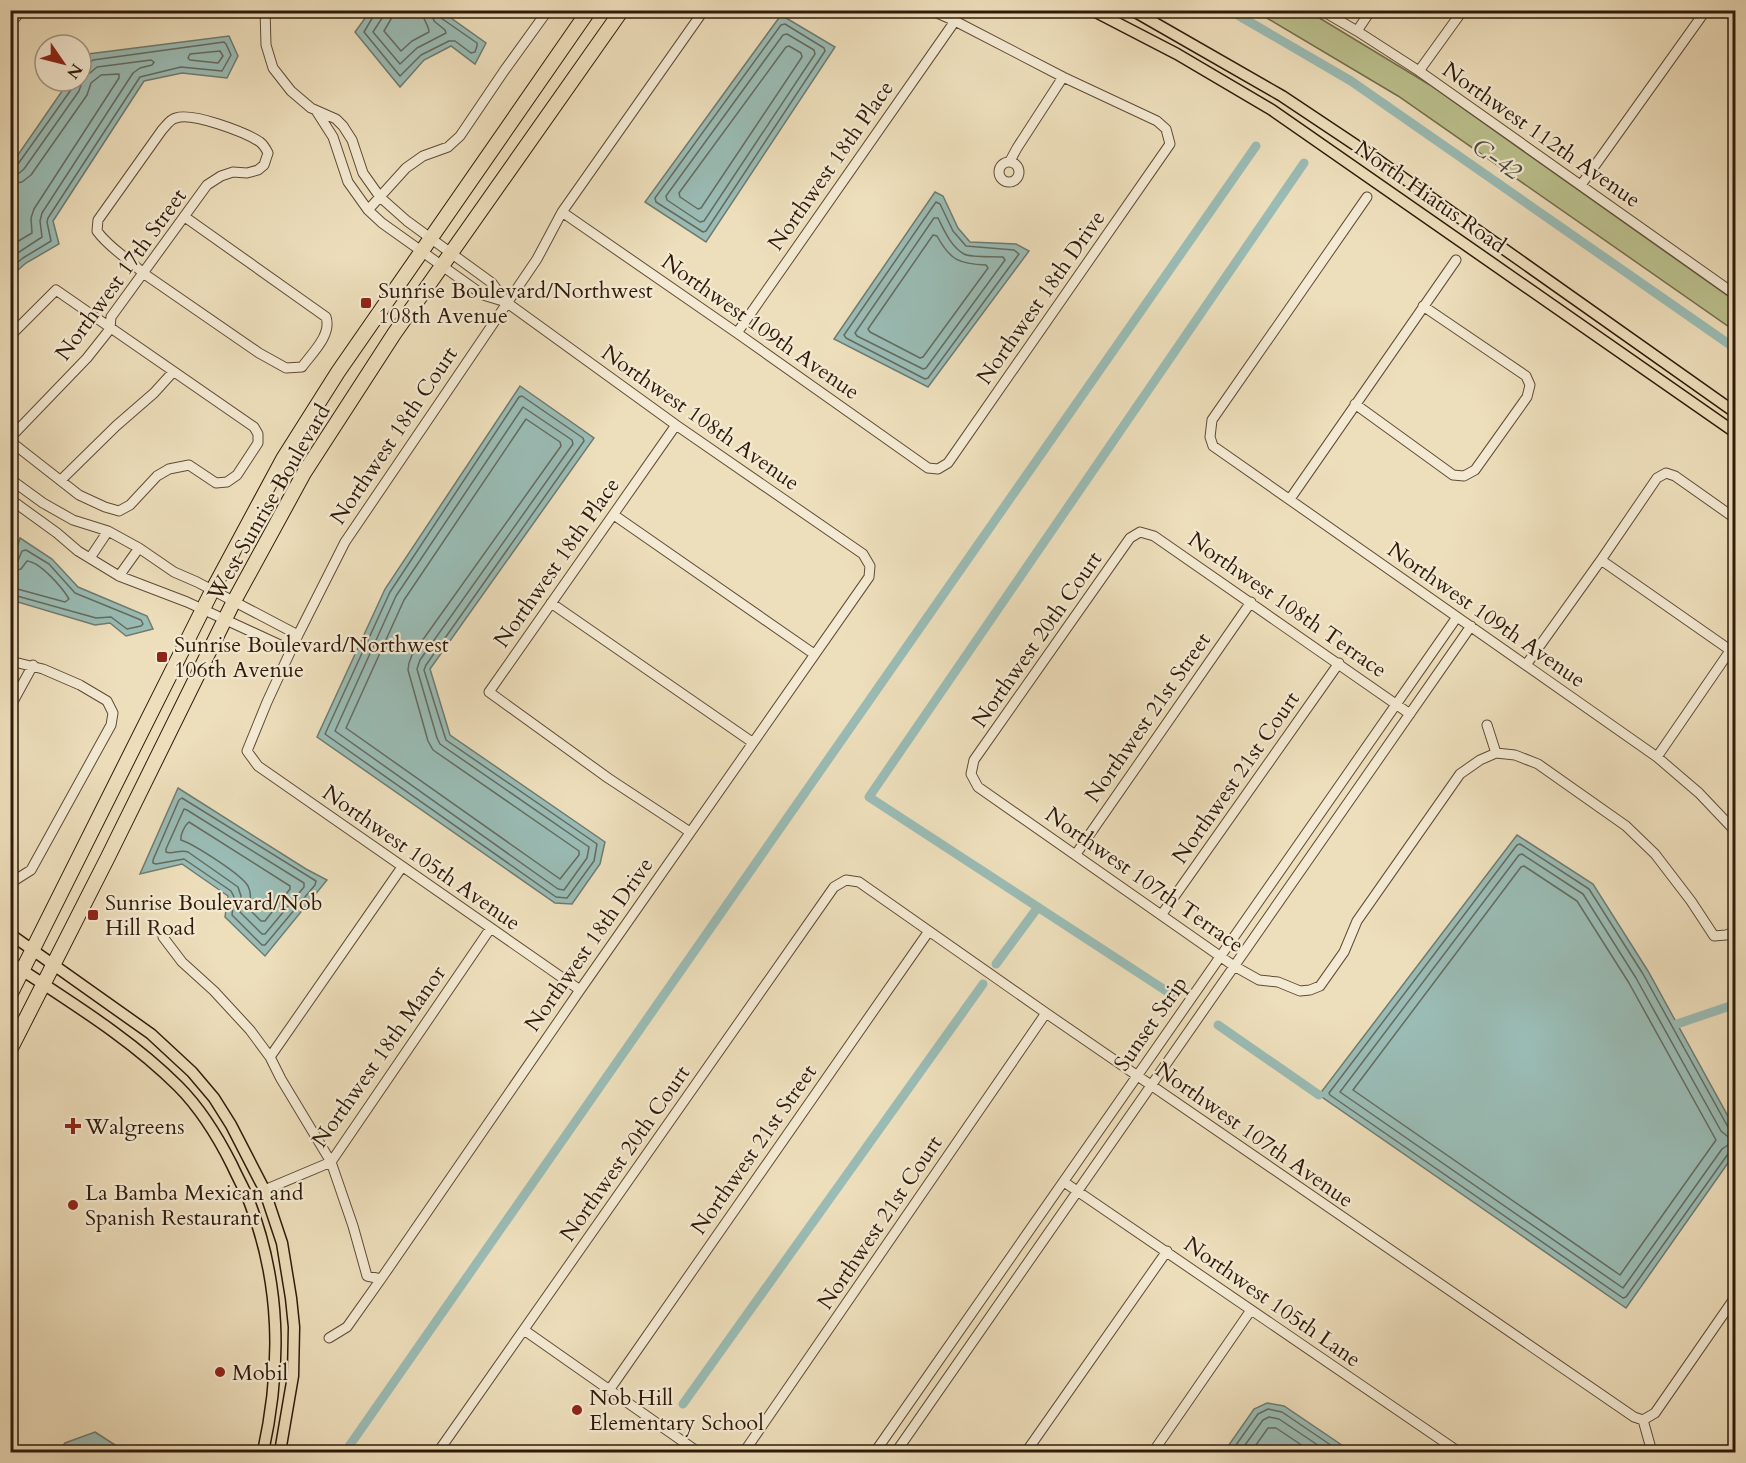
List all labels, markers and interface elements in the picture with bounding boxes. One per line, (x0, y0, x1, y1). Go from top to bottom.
north arrow (33, 33, 93, 93)
street label: Northwest 112th Avenue (1436, 55, 1647, 215)
text: N (61, 59, 87, 83)
street label: Northwest 18th Place (761, 75, 901, 257)
water label: C-42 (1465, 131, 1529, 189)
street label: North Hiatus Road (1349, 133, 1512, 260)
street label: Northwest 17th Street (48, 182, 193, 367)
street label: Northwest 18th Drive (969, 205, 1112, 391)
street label: Northwest 109th Avenue (655, 247, 866, 407)
place label: Sunrise Boulevard/Northwest 108th Avenue (378, 276, 653, 331)
marker: Sunrise Boulevard/Northwest 108th Avenue (359, 296, 373, 310)
street label: Northwest 108th Avenue (595, 338, 806, 498)
street label: Northwest 18th Court (323, 341, 465, 530)
street label: West Sunrise Boulevard (200, 398, 338, 607)
street label: Northwest 18th Place (487, 472, 627, 654)
street label: Northwest 108th Terrace (1182, 525, 1393, 685)
street label: Northwest 109th Avenue (1381, 535, 1592, 695)
street label: Northwest 20th Court (965, 545, 1109, 734)
street label: Northwest 21st Street (1078, 627, 1218, 809)
place label: Sunrise Boulevard/Northwest 106th Avenue (174, 630, 449, 685)
marker: Sunrise Boulevard/Northwest 106th Avenue (155, 650, 169, 664)
street label: Northwest 21st Court (1165, 685, 1307, 870)
street label: Northwest 105th Avenue (316, 778, 527, 938)
street label: Northwest 107th Terrace (1039, 800, 1250, 960)
street label: Northwest 18th Drive (517, 852, 660, 1038)
place label: Sunrise Boulevard/Nob Hill Road (105, 888, 323, 943)
marker: Sunrise Boulevard/Nob Hill Road (86, 908, 100, 922)
street label: Northwest 18th Manor (305, 959, 454, 1154)
street label: Sunset Strip (1107, 970, 1195, 1077)
street label: Northwest 107th Avenue (1149, 1055, 1360, 1215)
street label: Northwest 20th Court (553, 1059, 697, 1248)
street label: Northwest 21st Street (684, 1059, 824, 1241)
place label: Walgreens (84, 1112, 185, 1142)
marker: Walgreens (66, 1119, 80, 1133)
street label: Northwest 21st Court (810, 1130, 949, 1316)
place label: La Bamba Mexican and Spanish Restaurant (85, 1178, 304, 1233)
marker: La Bamba Mexican and Spanish Restaurant (66, 1198, 80, 1212)
street label: Northwest 105th Lane (1178, 1229, 1367, 1374)
place label: Mobil (232, 1358, 289, 1388)
marker: Mobil (213, 1365, 227, 1379)
place label: Nob Hill Elementary School (589, 1383, 764, 1438)
marker: Nob Hill Elementary School (570, 1403, 584, 1417)

